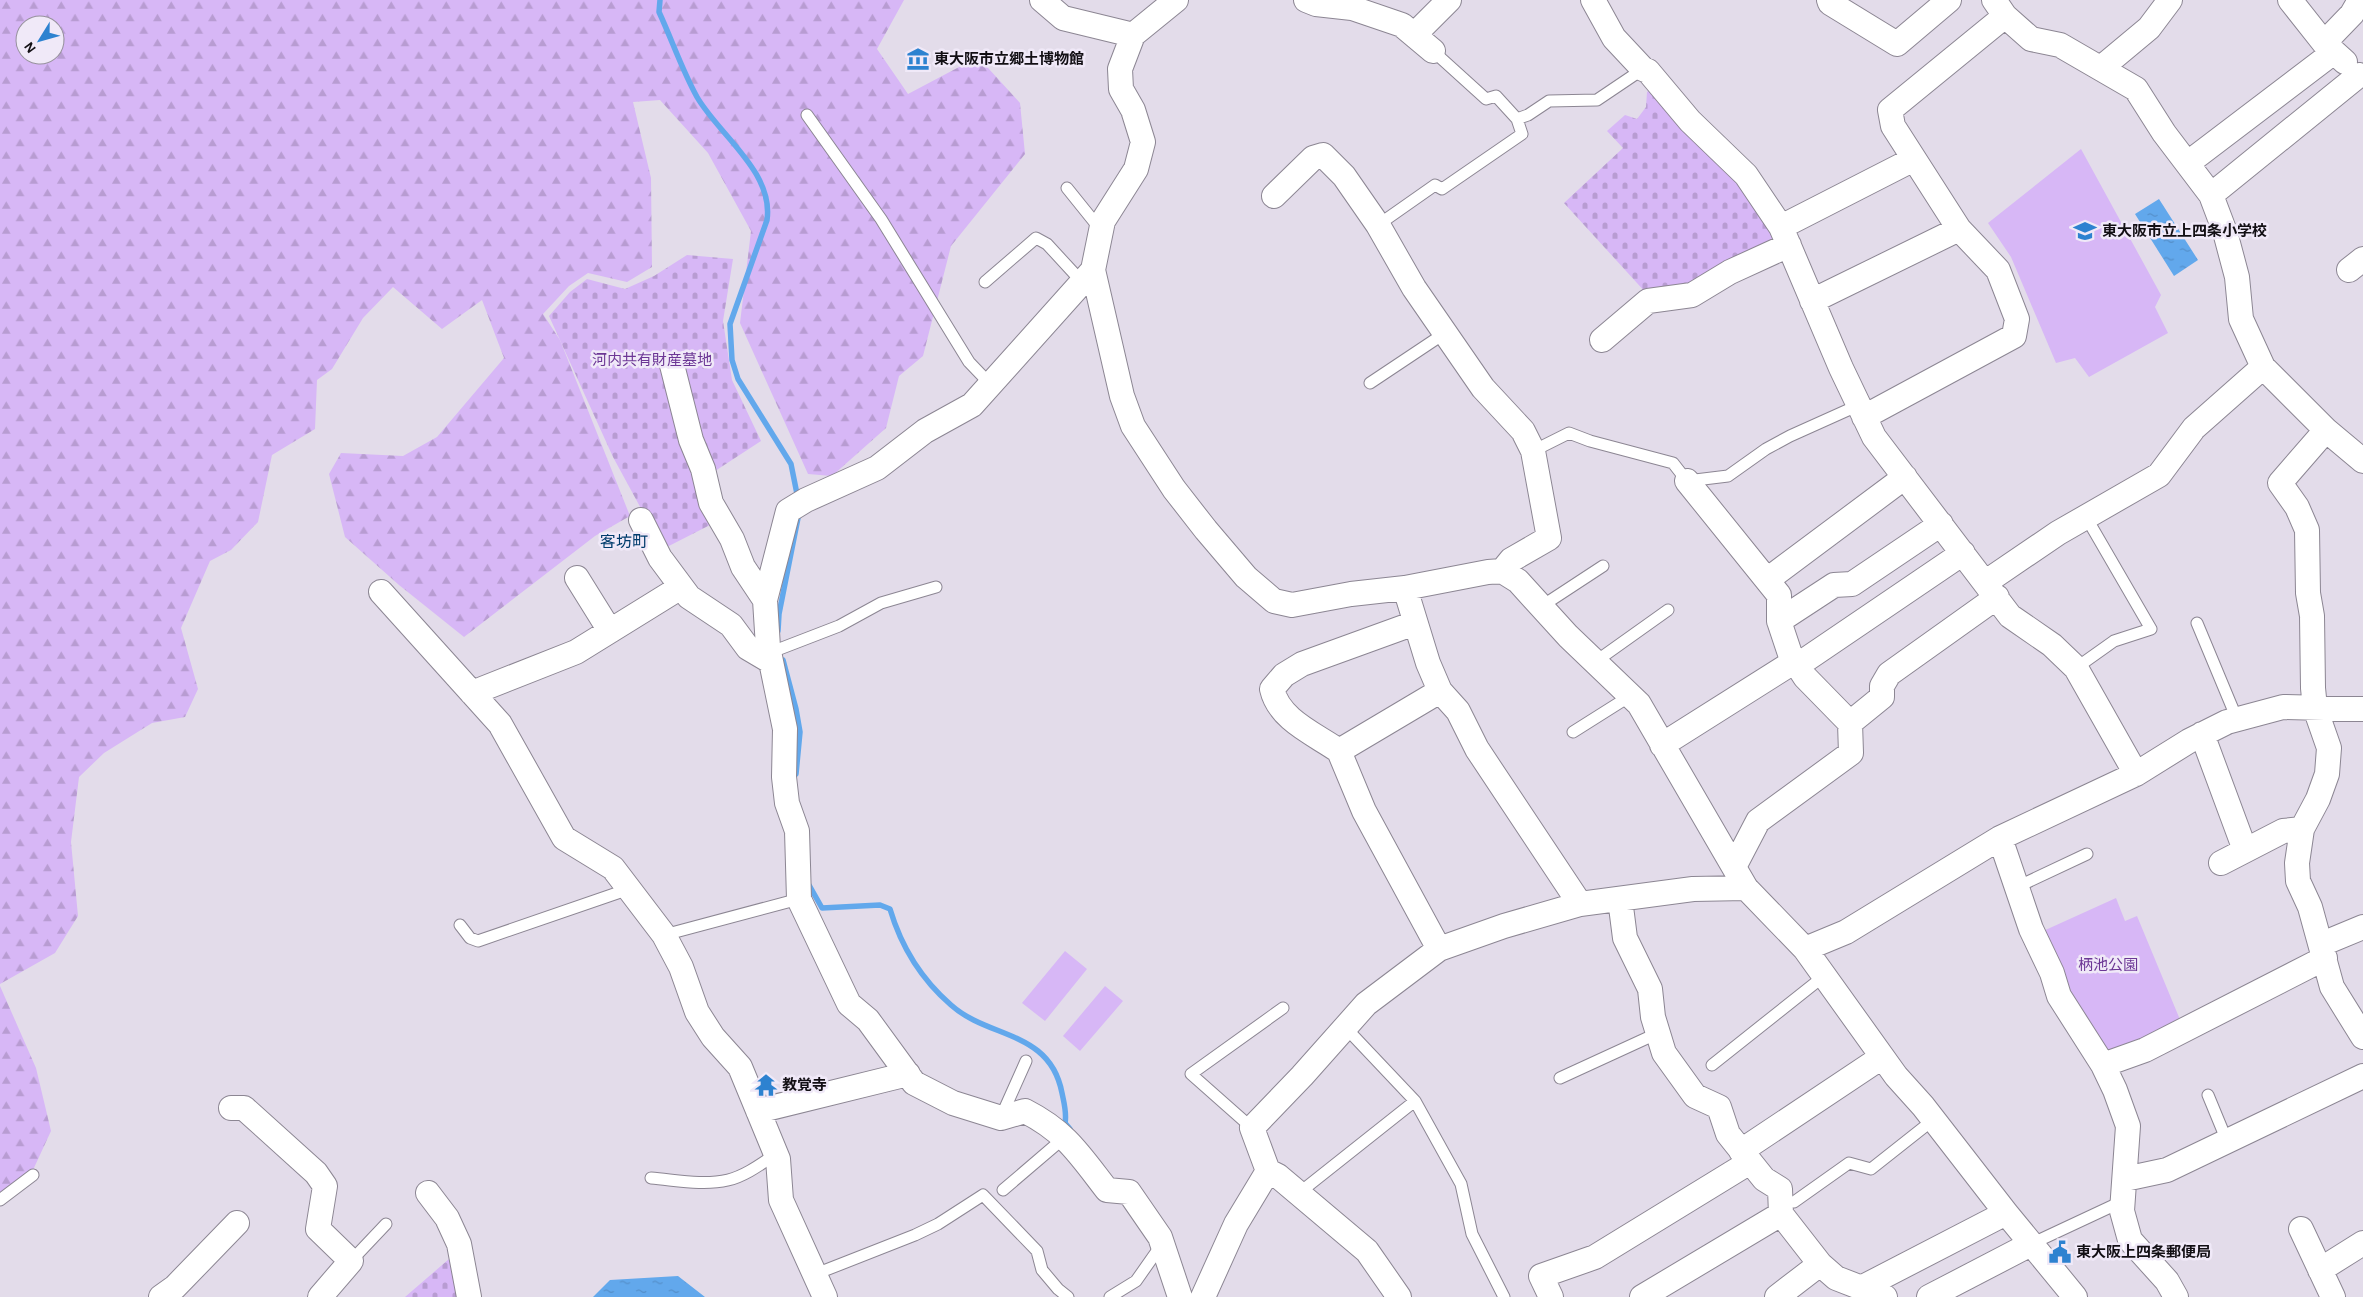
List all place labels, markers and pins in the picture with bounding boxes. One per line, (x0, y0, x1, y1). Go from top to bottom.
museum icon: 東大阪市立郷土博物館 (905, 46, 931, 72)
place label: 東大阪市立郷土博物館 (934, 50, 1084, 67)
school or university icon: 東大阪市立上四条小学校 (2072, 218, 2098, 244)
place label: 東大阪市立上四条小学校 (2102, 223, 2267, 239)
temple icon: 教覚寺 (753, 1072, 779, 1098)
place label: 教覚寺 (782, 1077, 827, 1093)
public building icon: 東大阪上四条郵便局 (2047, 1239, 2073, 1265)
place label: 東大阪上四条郵便局 (2076, 1244, 2211, 1260)

